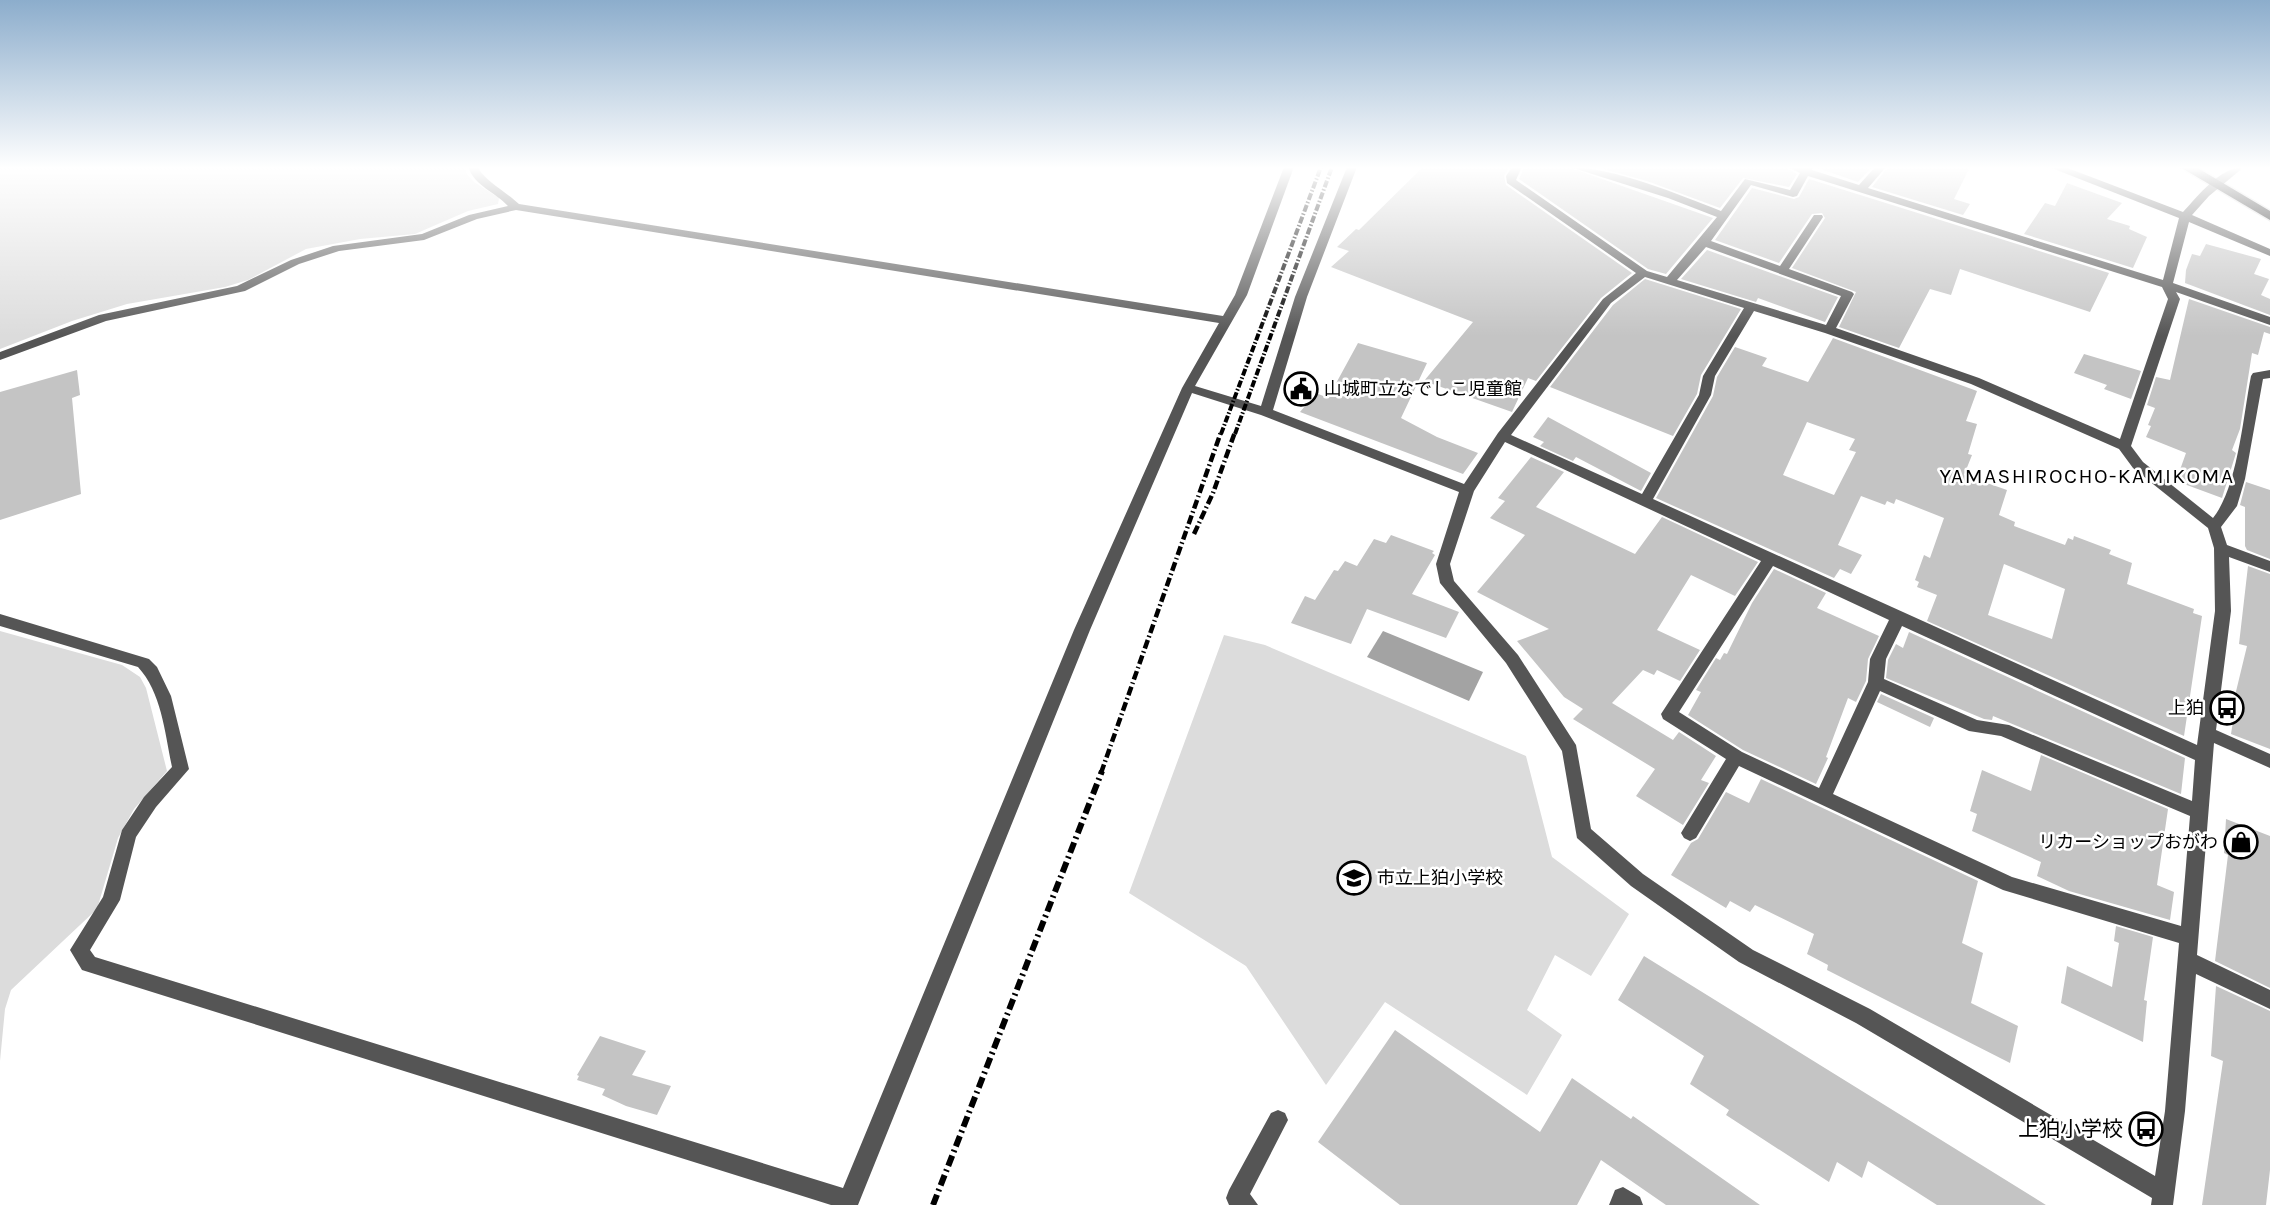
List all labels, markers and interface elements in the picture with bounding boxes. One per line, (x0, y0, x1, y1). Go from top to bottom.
public building icon: 山城町立なでしこ児童館 (1283, 371, 1319, 407)
place label: 山城町立なでしこ児童館 (1324, 378, 1522, 400)
district label: YAMASHIROCHO-KAMIKOMA (1940, 464, 2234, 488)
bus stop icon: 上狛 (2209, 690, 2245, 726)
place label: 上狛 (2168, 697, 2204, 719)
shop icon: リカーショップおがわ (2223, 824, 2259, 860)
place label: リカーショップおがわ (2038, 831, 2218, 853)
school or university icon: 市立上狛小学校 (1336, 860, 1372, 896)
place label: 市立上狛小学校 (1377, 867, 1503, 889)
bus stop icon: 上狛小学校 (2128, 1111, 2164, 1147)
place label: 上狛小学校 (2018, 1117, 2123, 1141)

